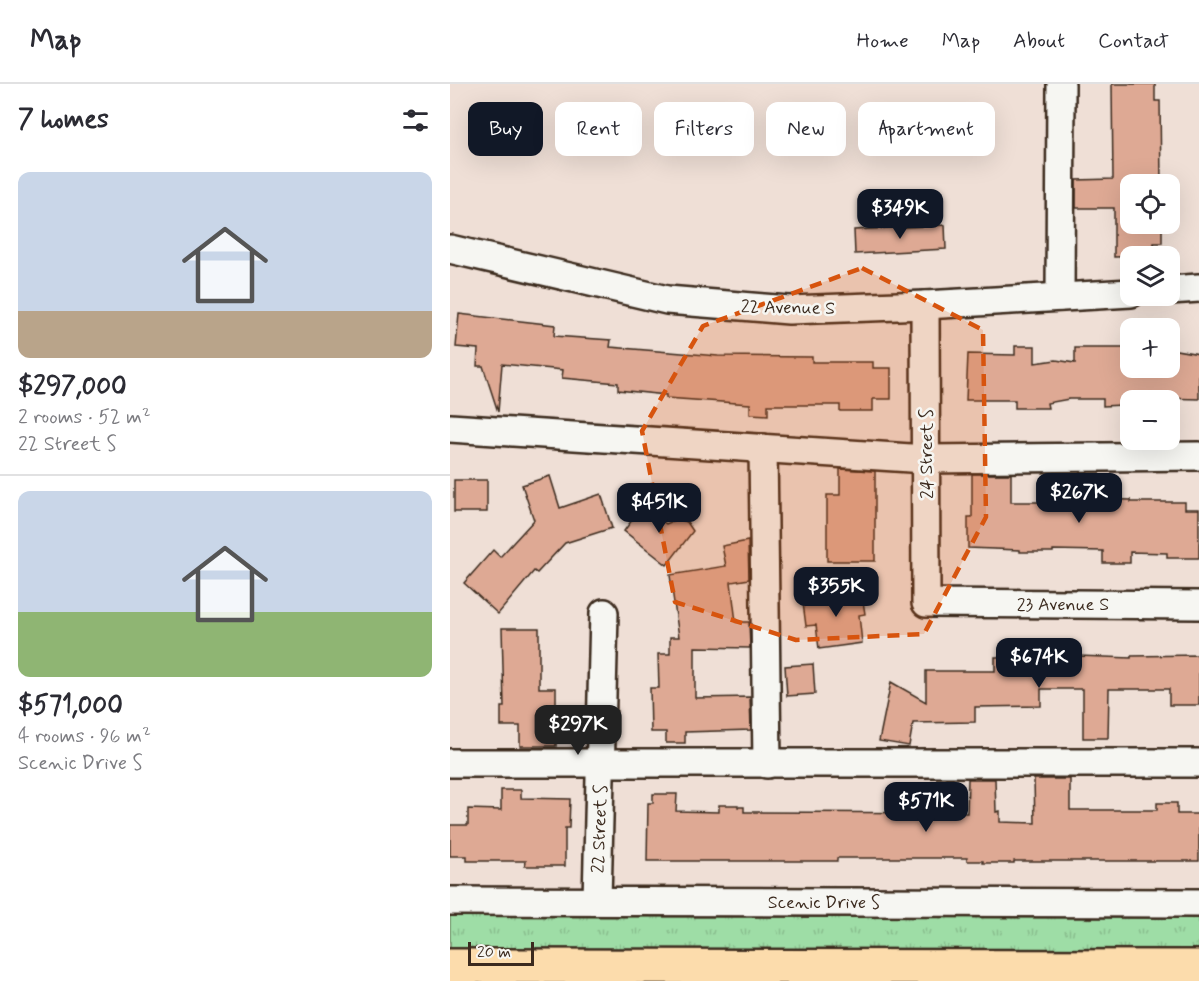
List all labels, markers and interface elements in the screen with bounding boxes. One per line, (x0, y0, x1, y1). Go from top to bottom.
text: Map (30, 23, 81, 60)
text: Home (857, 27, 909, 55)
text: Map (942, 27, 980, 55)
text: About (1013, 27, 1065, 55)
text: Contact (1098, 27, 1169, 55)
chip: Buy (468, 102, 543, 156)
chip: Rent (555, 102, 642, 156)
chip: Filters (654, 102, 754, 156)
chip: New (766, 102, 846, 156)
chip: Apartment (858, 102, 995, 156)
text: 7 homes (18, 103, 109, 137)
icon: filters (399, 104, 432, 137)
map controls (1120, 174, 1180, 450)
button: locate (1120, 174, 1180, 234)
pin: $349K (858, 189, 942, 240)
text: $349K (871, 195, 929, 222)
icon: home (171, 211, 279, 319)
button: layers (1120, 246, 1180, 306)
street label: 22 Avenue S (741, 295, 835, 321)
button: + (1120, 318, 1180, 378)
text: $297,000 (18, 370, 127, 404)
button: − (1120, 390, 1180, 450)
text: 2 rooms · 52 m² (18, 404, 151, 431)
street label: 24 Street S (915, 409, 939, 499)
text: 22 Street S (18, 431, 117, 458)
pin: $267K (1037, 473, 1121, 524)
text: $267K (1050, 479, 1108, 506)
pin: $451K (617, 483, 701, 534)
text: $451K (631, 489, 687, 516)
icon: home (171, 530, 279, 638)
pin: $355K (794, 567, 878, 618)
text: $355K (808, 573, 864, 600)
street label: 23 Avenue S (1017, 593, 1109, 617)
pin: $674K (997, 638, 1081, 689)
text: $674K (1010, 644, 1068, 671)
text: $571,000 (18, 689, 123, 723)
pin: $297K (536, 705, 620, 756)
text: $297K (549, 711, 607, 738)
text: 4 rooms · 96 m² (18, 723, 151, 750)
text: Scenic Drive S (18, 750, 143, 777)
pin: $571K (884, 782, 968, 833)
street label: 22 Street S (586, 784, 614, 874)
text: $571K (898, 788, 954, 815)
street label: Scenic Drive S (768, 891, 880, 915)
scale bar (468, 939, 534, 966)
text: 20 m (477, 942, 511, 963)

